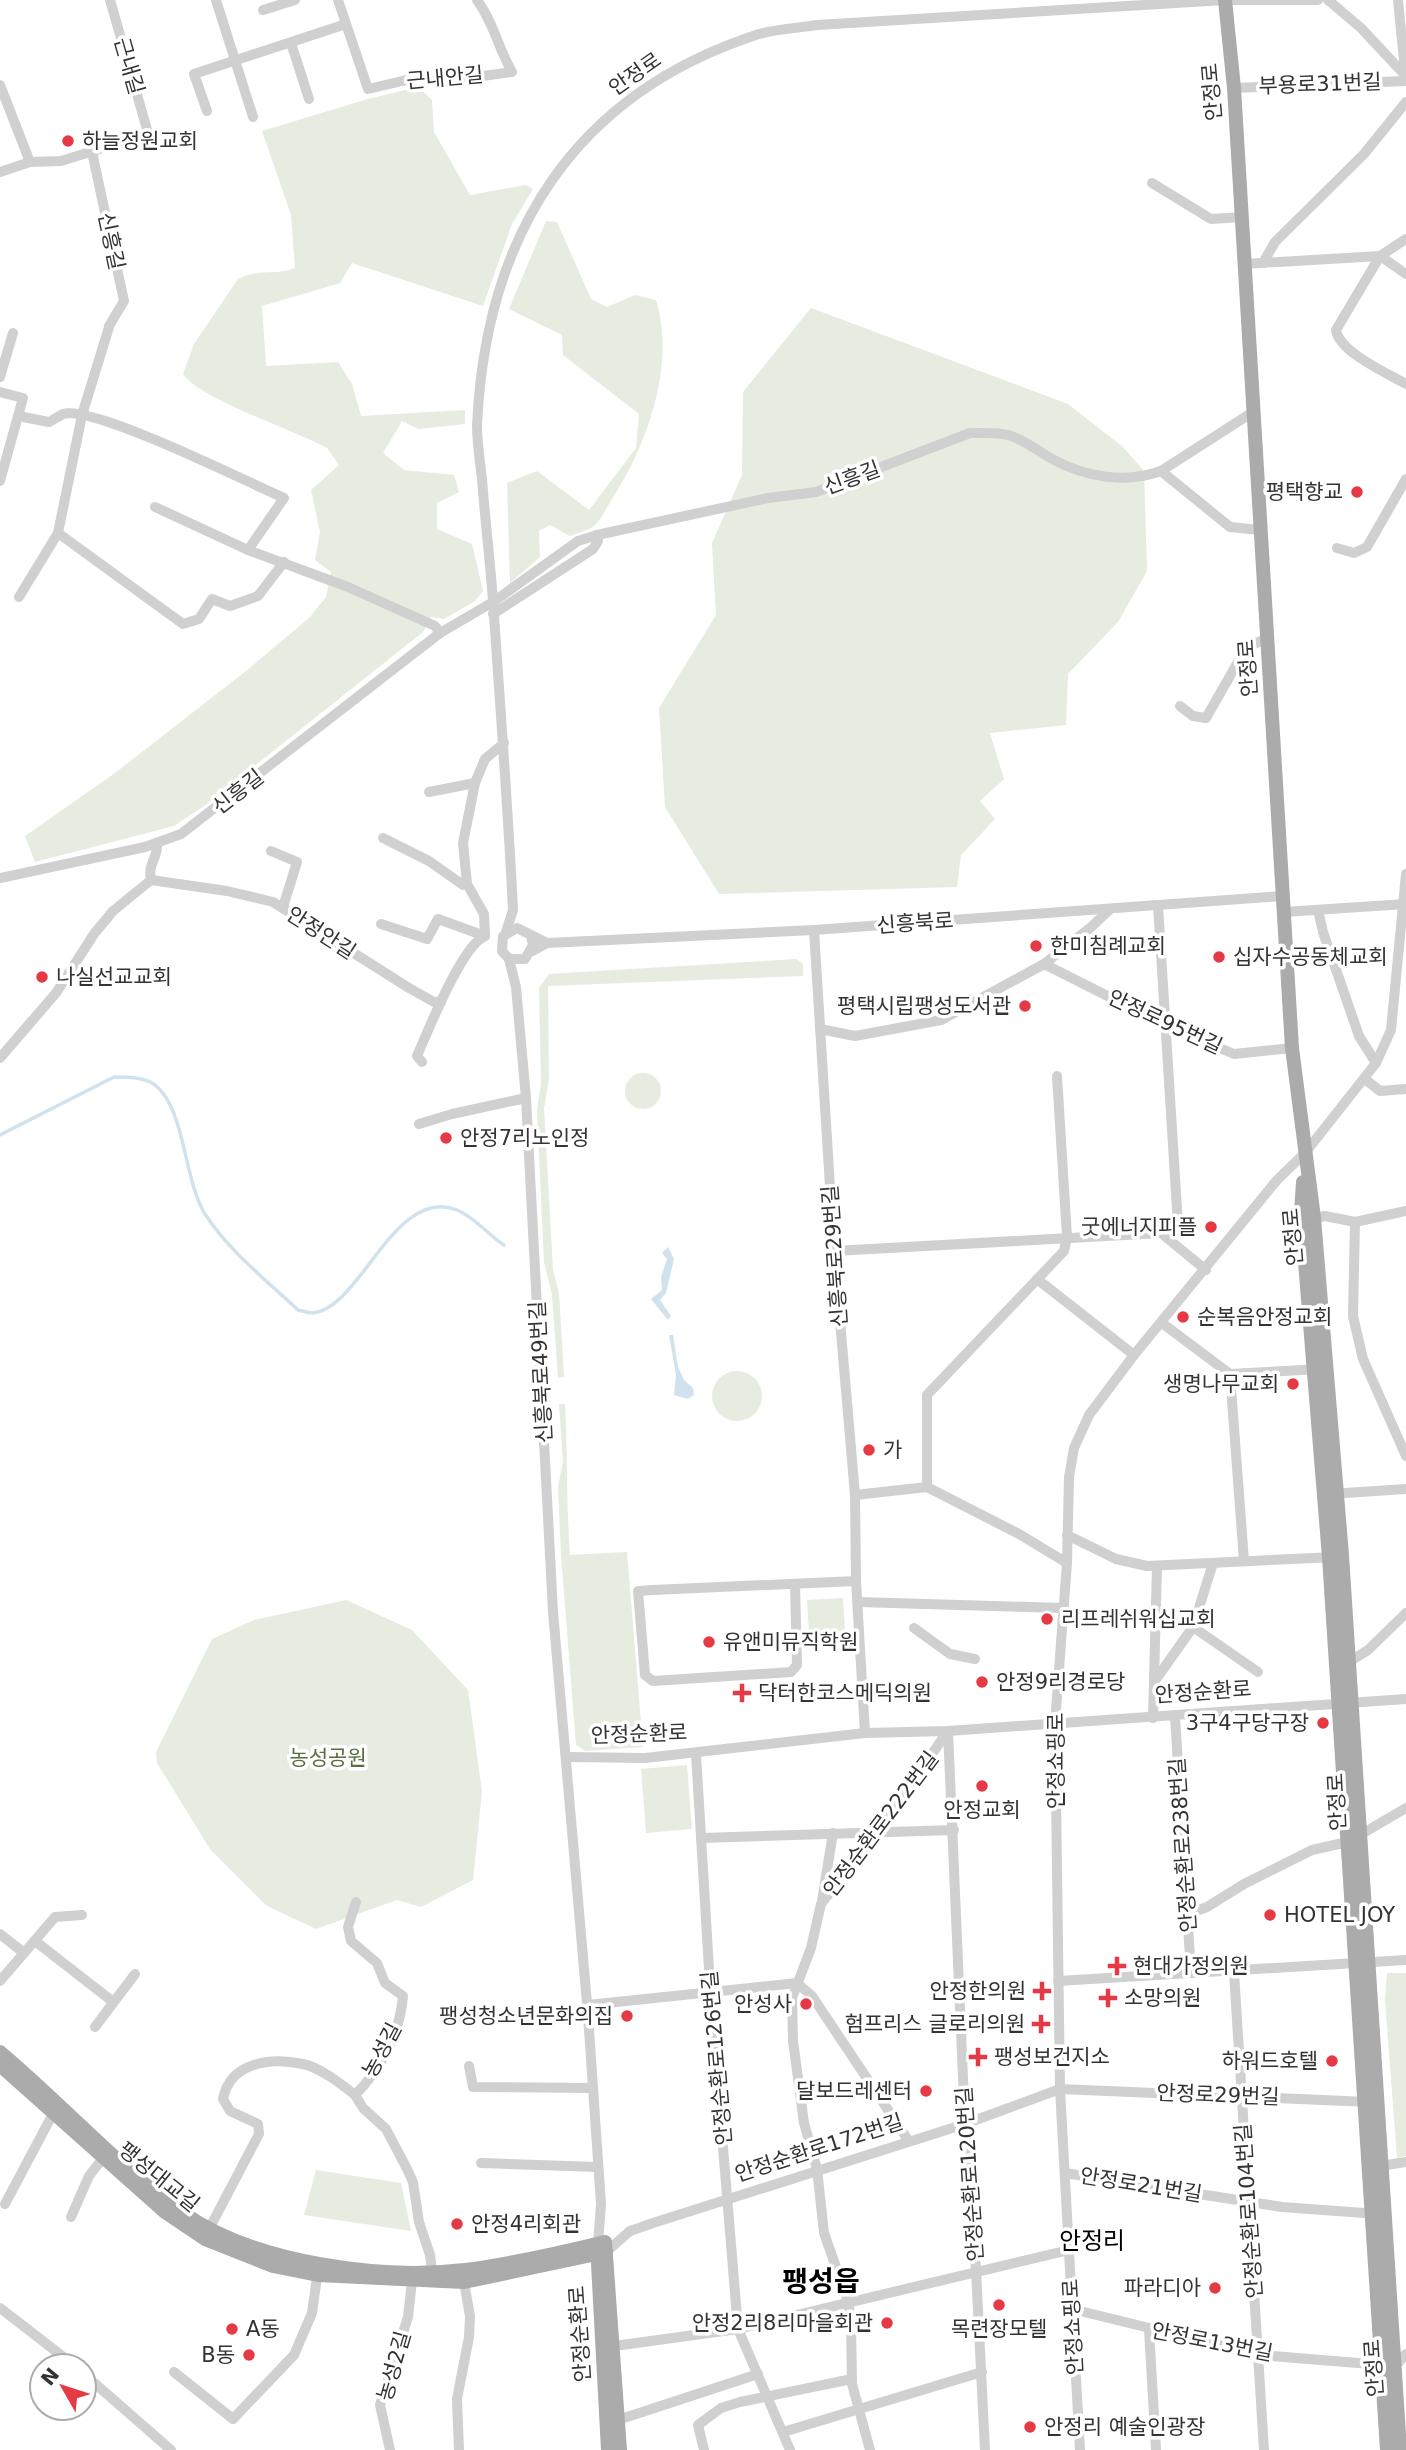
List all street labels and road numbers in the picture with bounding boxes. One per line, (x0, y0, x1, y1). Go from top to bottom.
street label: 근내길 (109, 35, 149, 97)
street label: 안정로 (604, 48, 666, 100)
street label: 안정로 (1198, 62, 1226, 122)
street label: 근내안길 (405, 63, 485, 93)
street label: 부용로31번길 (1258, 70, 1382, 98)
street label: 신흥길 (93, 210, 129, 272)
street label: 신흥길 (821, 457, 883, 499)
street label: 안정로 (1234, 638, 1262, 698)
street label: 신흥길 (208, 765, 268, 819)
street label: 안정안길 (282, 902, 360, 964)
street label: 신흥북로 (876, 908, 954, 938)
street label: 안정로95번길 (1104, 985, 1226, 1059)
street label: 신흥북로29번길 (818, 1184, 852, 1328)
street label: 안정로 (1279, 1207, 1307, 1267)
street label: 신흥북로49번길 (525, 1300, 557, 1444)
street label: 안정순환로 (1154, 1677, 1252, 1707)
street label: 안정쇼핑로 (1044, 1713, 1068, 1809)
street label: 안정순환로 (590, 1720, 688, 1748)
street label: 안정순환로222번길 (819, 1747, 943, 1901)
street label: 안정순환로238번길 (1165, 1757, 1201, 1933)
street label: 안정로 (1323, 1772, 1351, 1832)
street label: 안정순환로126번길 (697, 1970, 737, 2146)
street label: 농성길 (358, 2019, 406, 2081)
street label: 안정로29번길 (1156, 2081, 1280, 2109)
street label: 안정순환로120번길 (952, 2086, 988, 2262)
street label: 안정순환로172번길 (732, 2109, 906, 2187)
street label: 안정순환로104번길 (1231, 2123, 1267, 2299)
street label: 팽성대교길 (114, 2137, 204, 2217)
street label: 안정로21번길 (1078, 2164, 1204, 2206)
street label: 안정쇼핑로 (1058, 2278, 1088, 2376)
street label: 안정순환로 (565, 2285, 595, 2383)
street label: 안정로13번길 (1149, 2318, 1275, 2366)
street label: 농성2길 (373, 2328, 415, 2404)
street label: 안정로 (1360, 2338, 1388, 2398)

